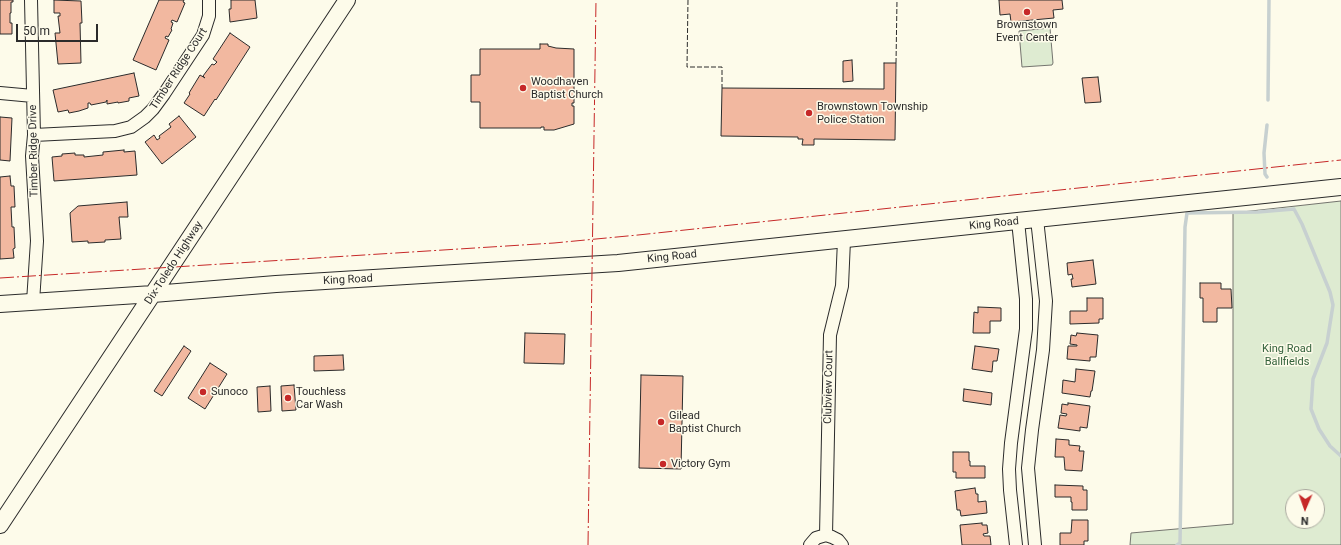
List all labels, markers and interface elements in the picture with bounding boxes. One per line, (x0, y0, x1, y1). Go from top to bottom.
marker: Brownstown Event Center (1022, 7, 1032, 17)
scale bar (18, 16, 100, 42)
place label: Brownstown Event Center (996, 18, 1058, 44)
text: 50 m (23, 24, 50, 38)
street label: Timber Ridge Court (148, 26, 210, 112)
place label: Woodhaven Baptist Church (531, 75, 603, 101)
marker: Woodhaven Baptist Church (518, 83, 528, 93)
place label: Brownstown Township Police Station (817, 100, 928, 126)
street label: Timber Ridge Drive (27, 105, 41, 197)
marker: Brownstown Township Police Station (804, 108, 814, 118)
street label: King Road (969, 215, 1019, 233)
street label: Dix-Toledo Highway (142, 219, 206, 307)
street label: King Road (647, 248, 697, 266)
street label: King Road (323, 272, 373, 288)
park label: King Road Ballfields (1262, 342, 1312, 368)
street label: Clubview Court (822, 350, 836, 424)
place label: Sunoco (211, 385, 248, 399)
place label: Touchless Car Wash (296, 385, 346, 411)
marker: Sunoco (198, 387, 208, 397)
marker: Touchless Car Wash (283, 393, 293, 403)
place label: Gilead Baptist Church (669, 409, 741, 435)
marker: Gilead Baptist Church (656, 417, 666, 427)
place label: Victory Gym (671, 457, 730, 471)
marker: Victory Gym (658, 459, 668, 469)
north arrow (1285, 489, 1325, 529)
text: N (1300, 514, 1309, 527)

